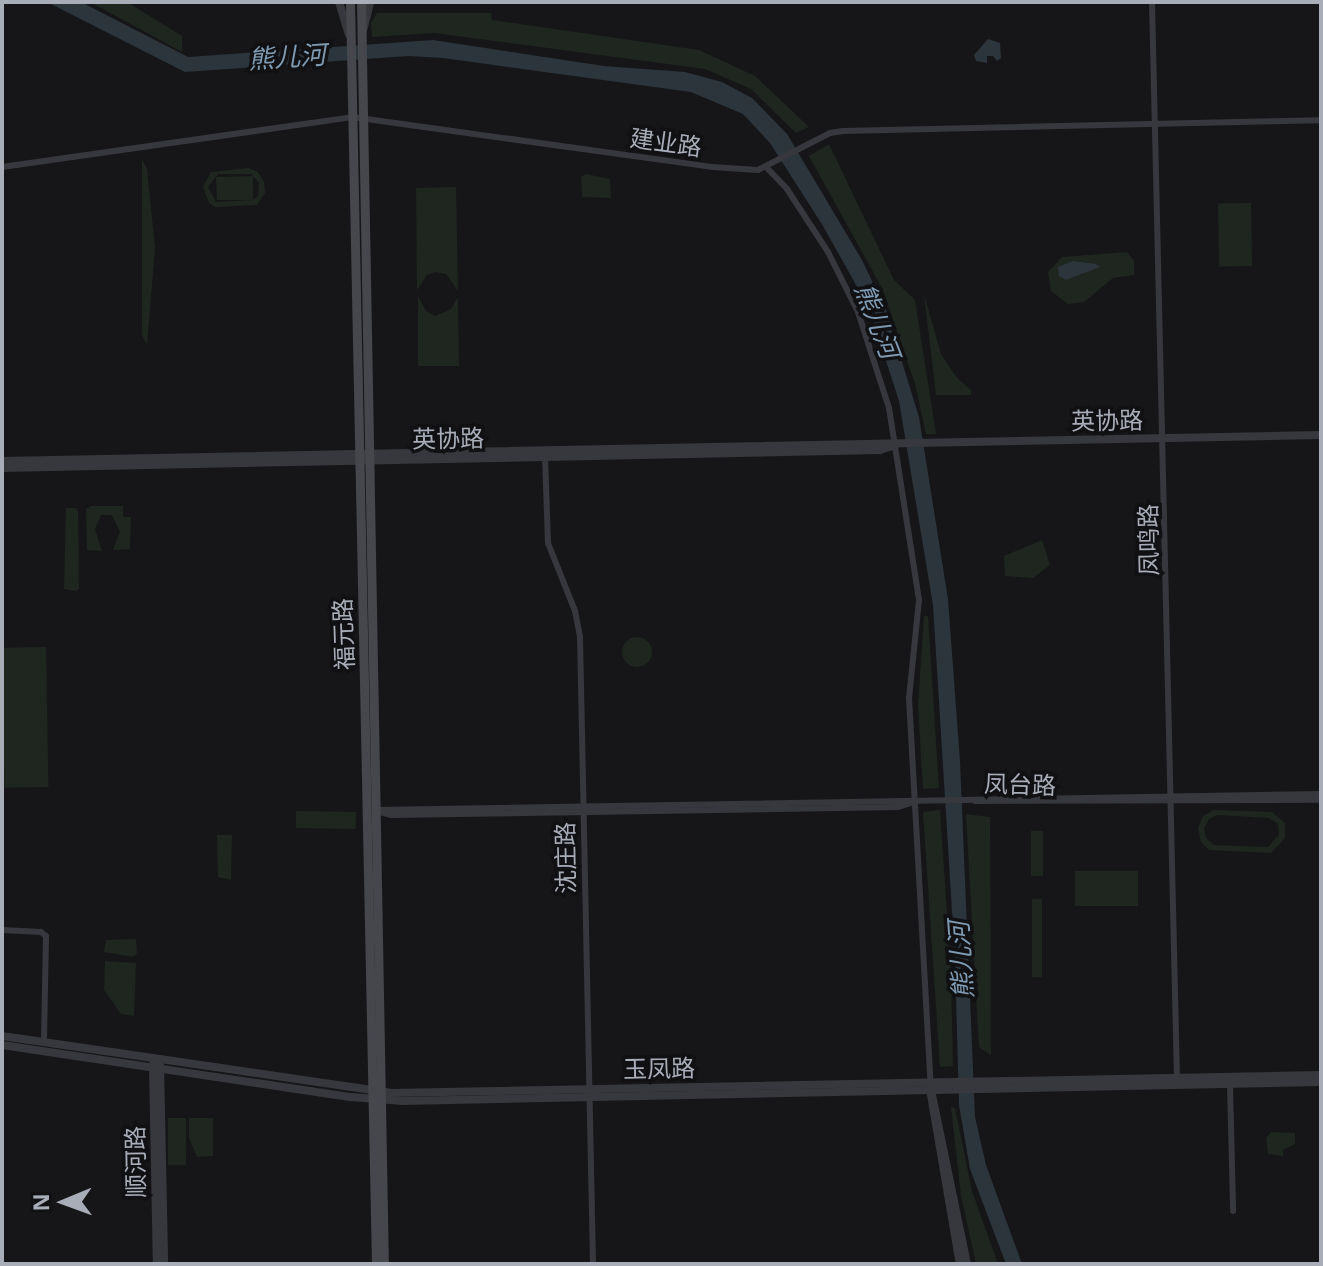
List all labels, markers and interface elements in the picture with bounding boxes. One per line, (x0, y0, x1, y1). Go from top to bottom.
water label: 熊儿河 (247, 39, 327, 75)
street label: 建业路 (628, 123, 704, 161)
water label: 熊儿河 (848, 279, 906, 363)
street label: 英协路 (1071, 405, 1143, 435)
street label: 英协路 (412, 423, 484, 453)
street label: 凤鸣路 (1133, 504, 1163, 576)
street label: 福元路 (327, 598, 359, 670)
street label: 凤台路 (984, 768, 1056, 800)
street label: 沈庄路 (550, 822, 580, 894)
water label: 熊儿河 (943, 920, 979, 1000)
street label: 玉凤路 (623, 1053, 695, 1083)
street label: 顺河路 (120, 1126, 150, 1198)
north arrow (24, 1162, 104, 1242)
text: N (25, 1193, 55, 1212)

